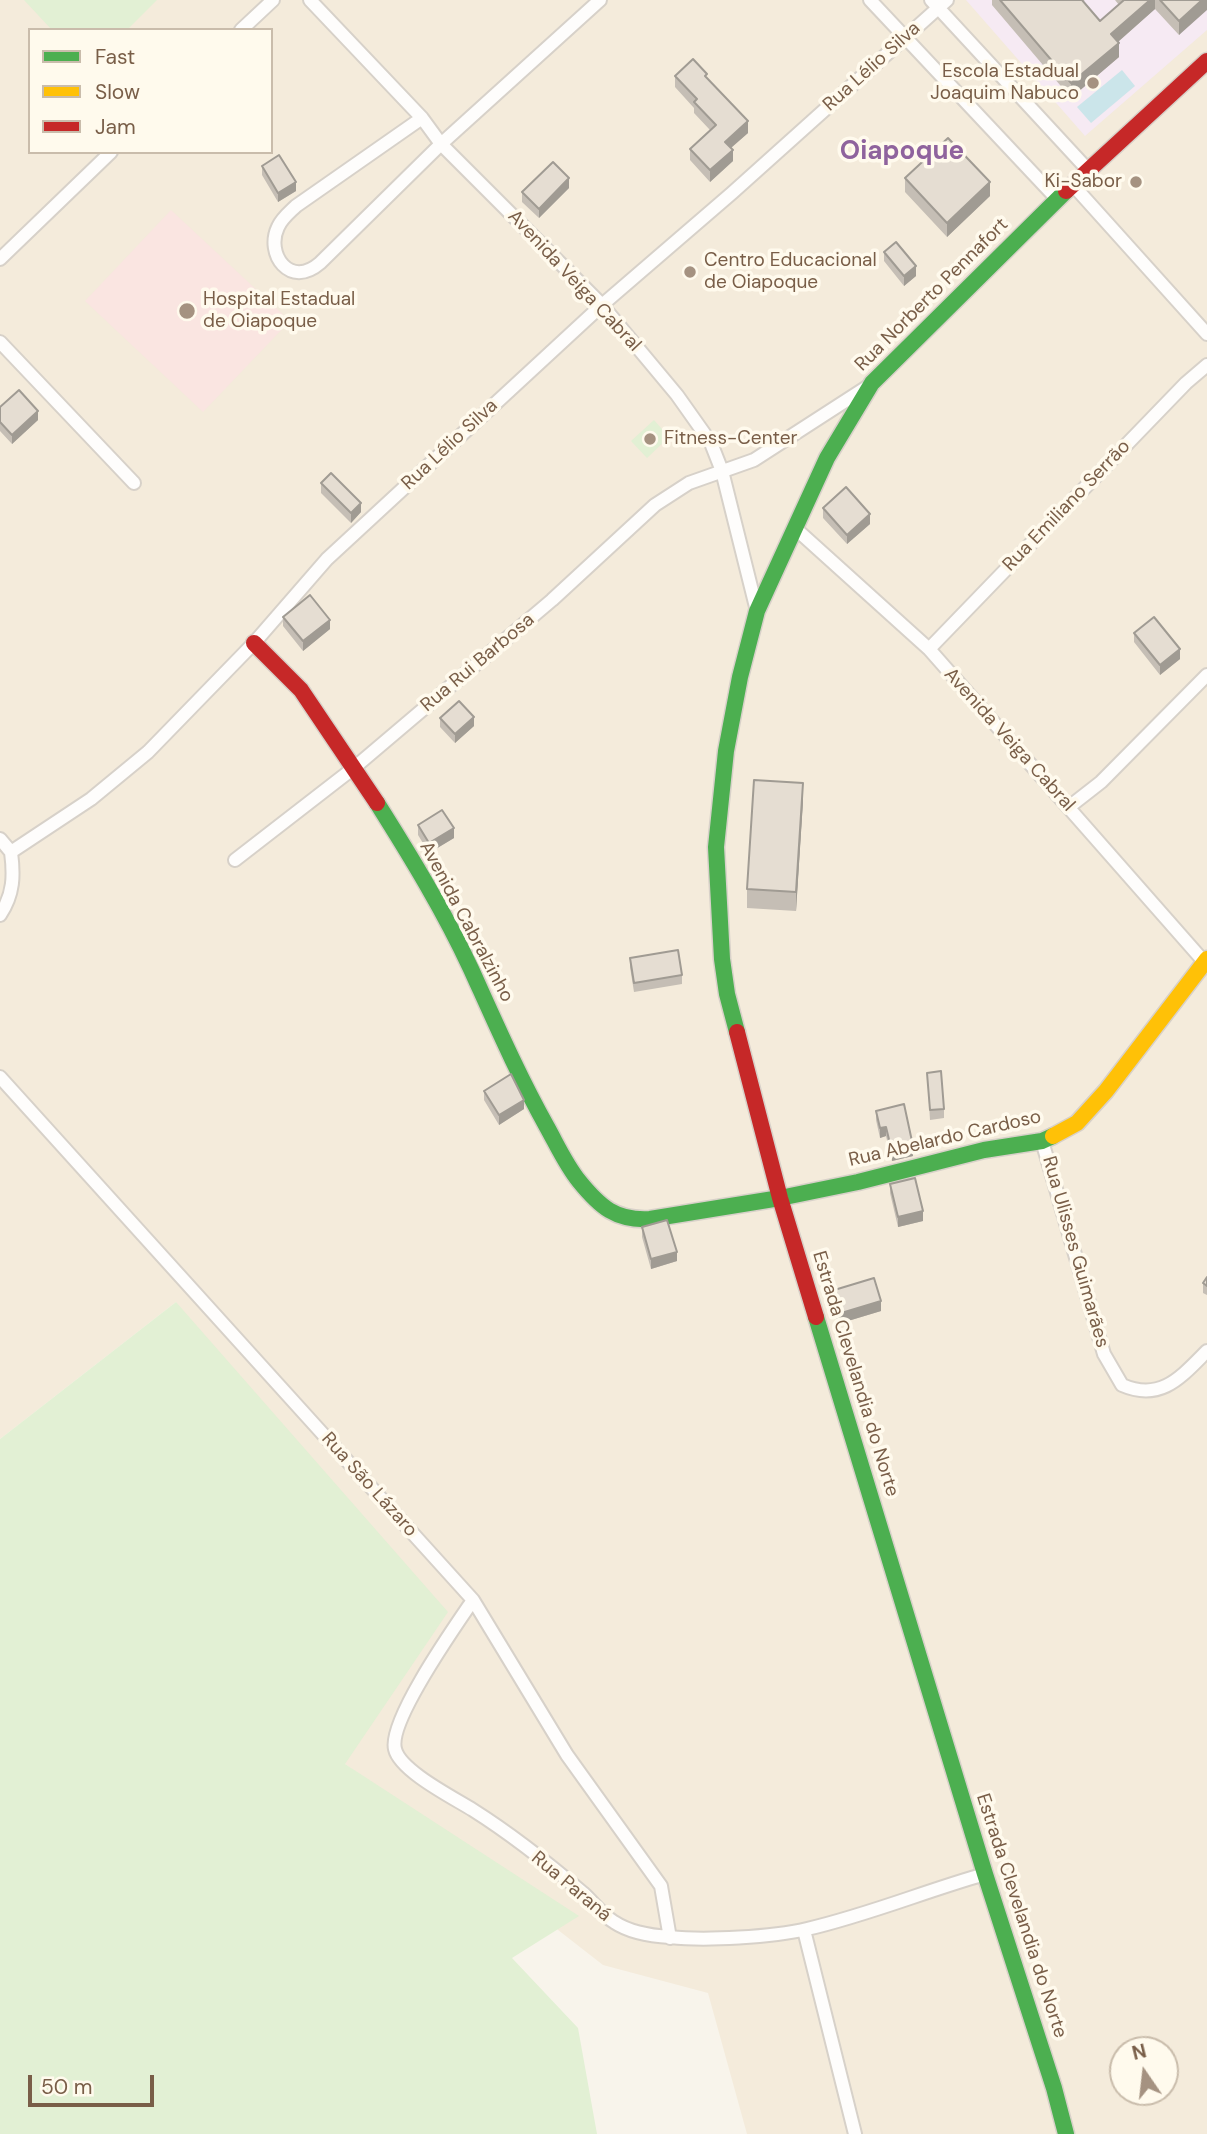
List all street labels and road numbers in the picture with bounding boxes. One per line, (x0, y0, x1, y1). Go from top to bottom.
street label: Rua Lélio Silva (819, 17, 925, 117)
street label: Avenida Veiga Cabral (503, 206, 645, 356)
street label: Rua Norberto Pennafort (851, 214, 1013, 376)
street label: Rua Lélio Silva (397, 395, 503, 495)
street label: Rua Emiliano Serrão (998, 436, 1136, 576)
street label: Rua Rui Barbosa (417, 609, 539, 717)
street label: Avenida Veiga Cabral (939, 664, 1079, 816)
street label: Avenida Cabralzinho (414, 838, 518, 1006)
street label: Rua Abelardo Cardoso (846, 1106, 1044, 1172)
street label: Rua Ulisses Guimarães (1037, 1154, 1113, 1350)
street label: Estrada Clevelandia do Norte (807, 1248, 903, 1500)
street label: Rua São Lázaro (316, 1428, 422, 1542)
street label: Estrada Clevelandia do Norte (971, 1791, 1071, 2041)
street label: Rua Paraná (526, 1847, 616, 1927)

